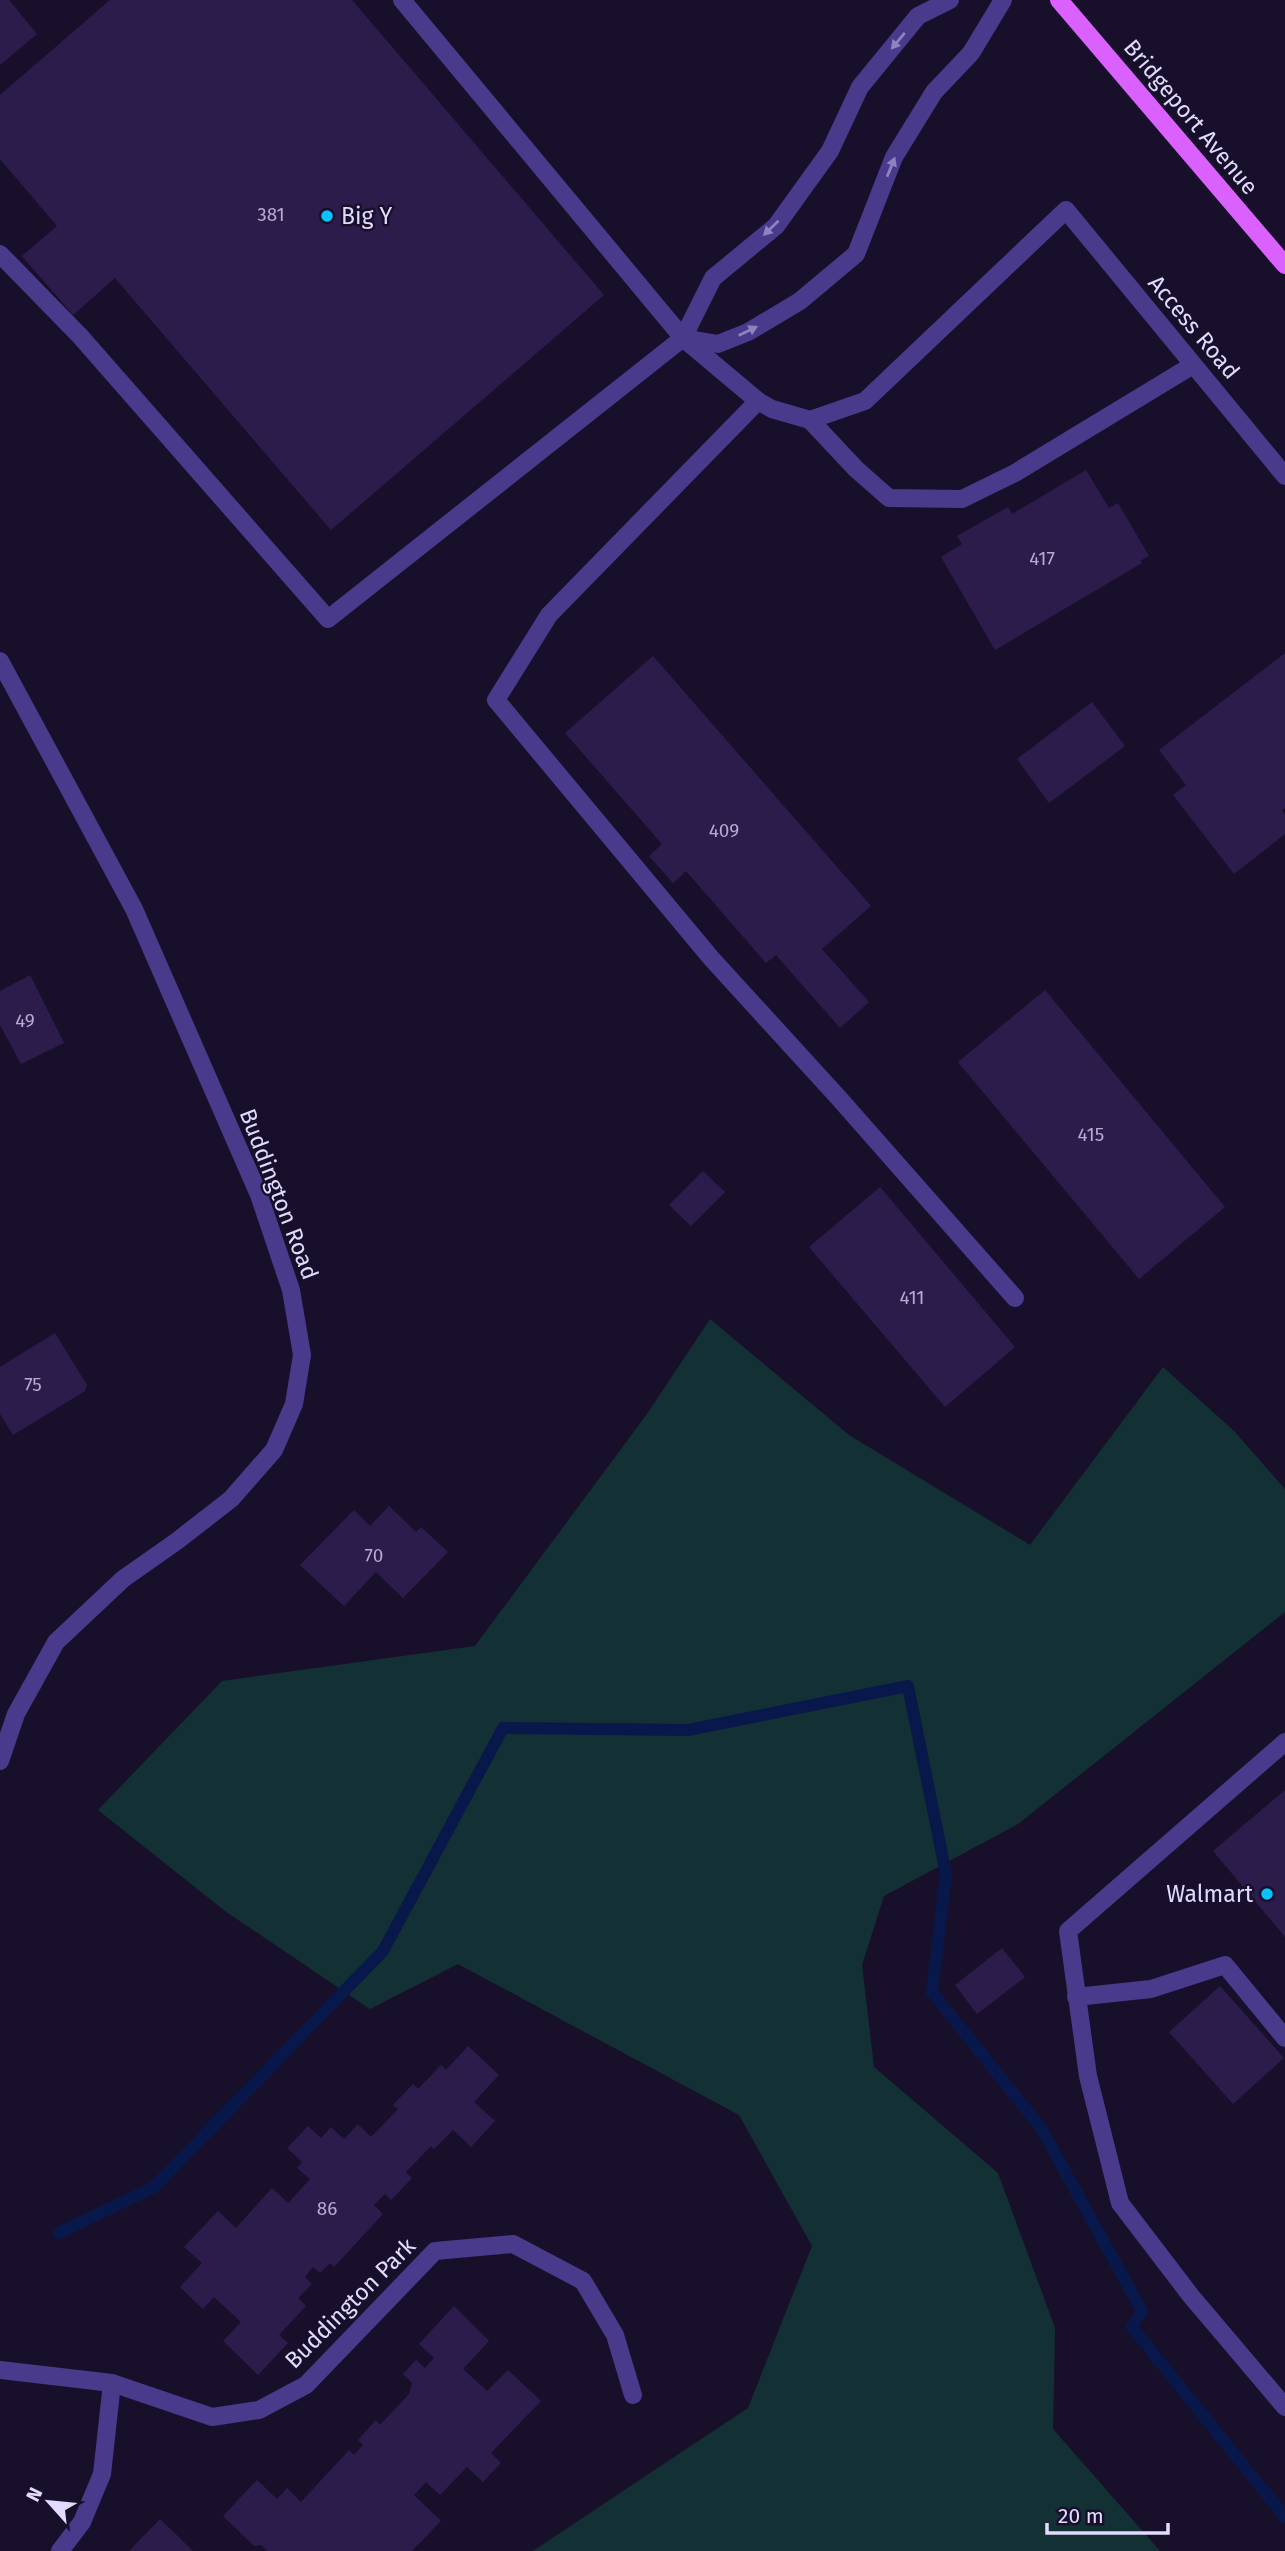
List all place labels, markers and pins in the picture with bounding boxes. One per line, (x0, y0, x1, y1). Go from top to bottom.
place label: Big Y (341, 202, 393, 230)
marker: Big Y (319, 208, 335, 224)
place label: Walmart (1166, 1880, 1254, 1908)
marker: Walmart (1259, 1886, 1275, 1902)

